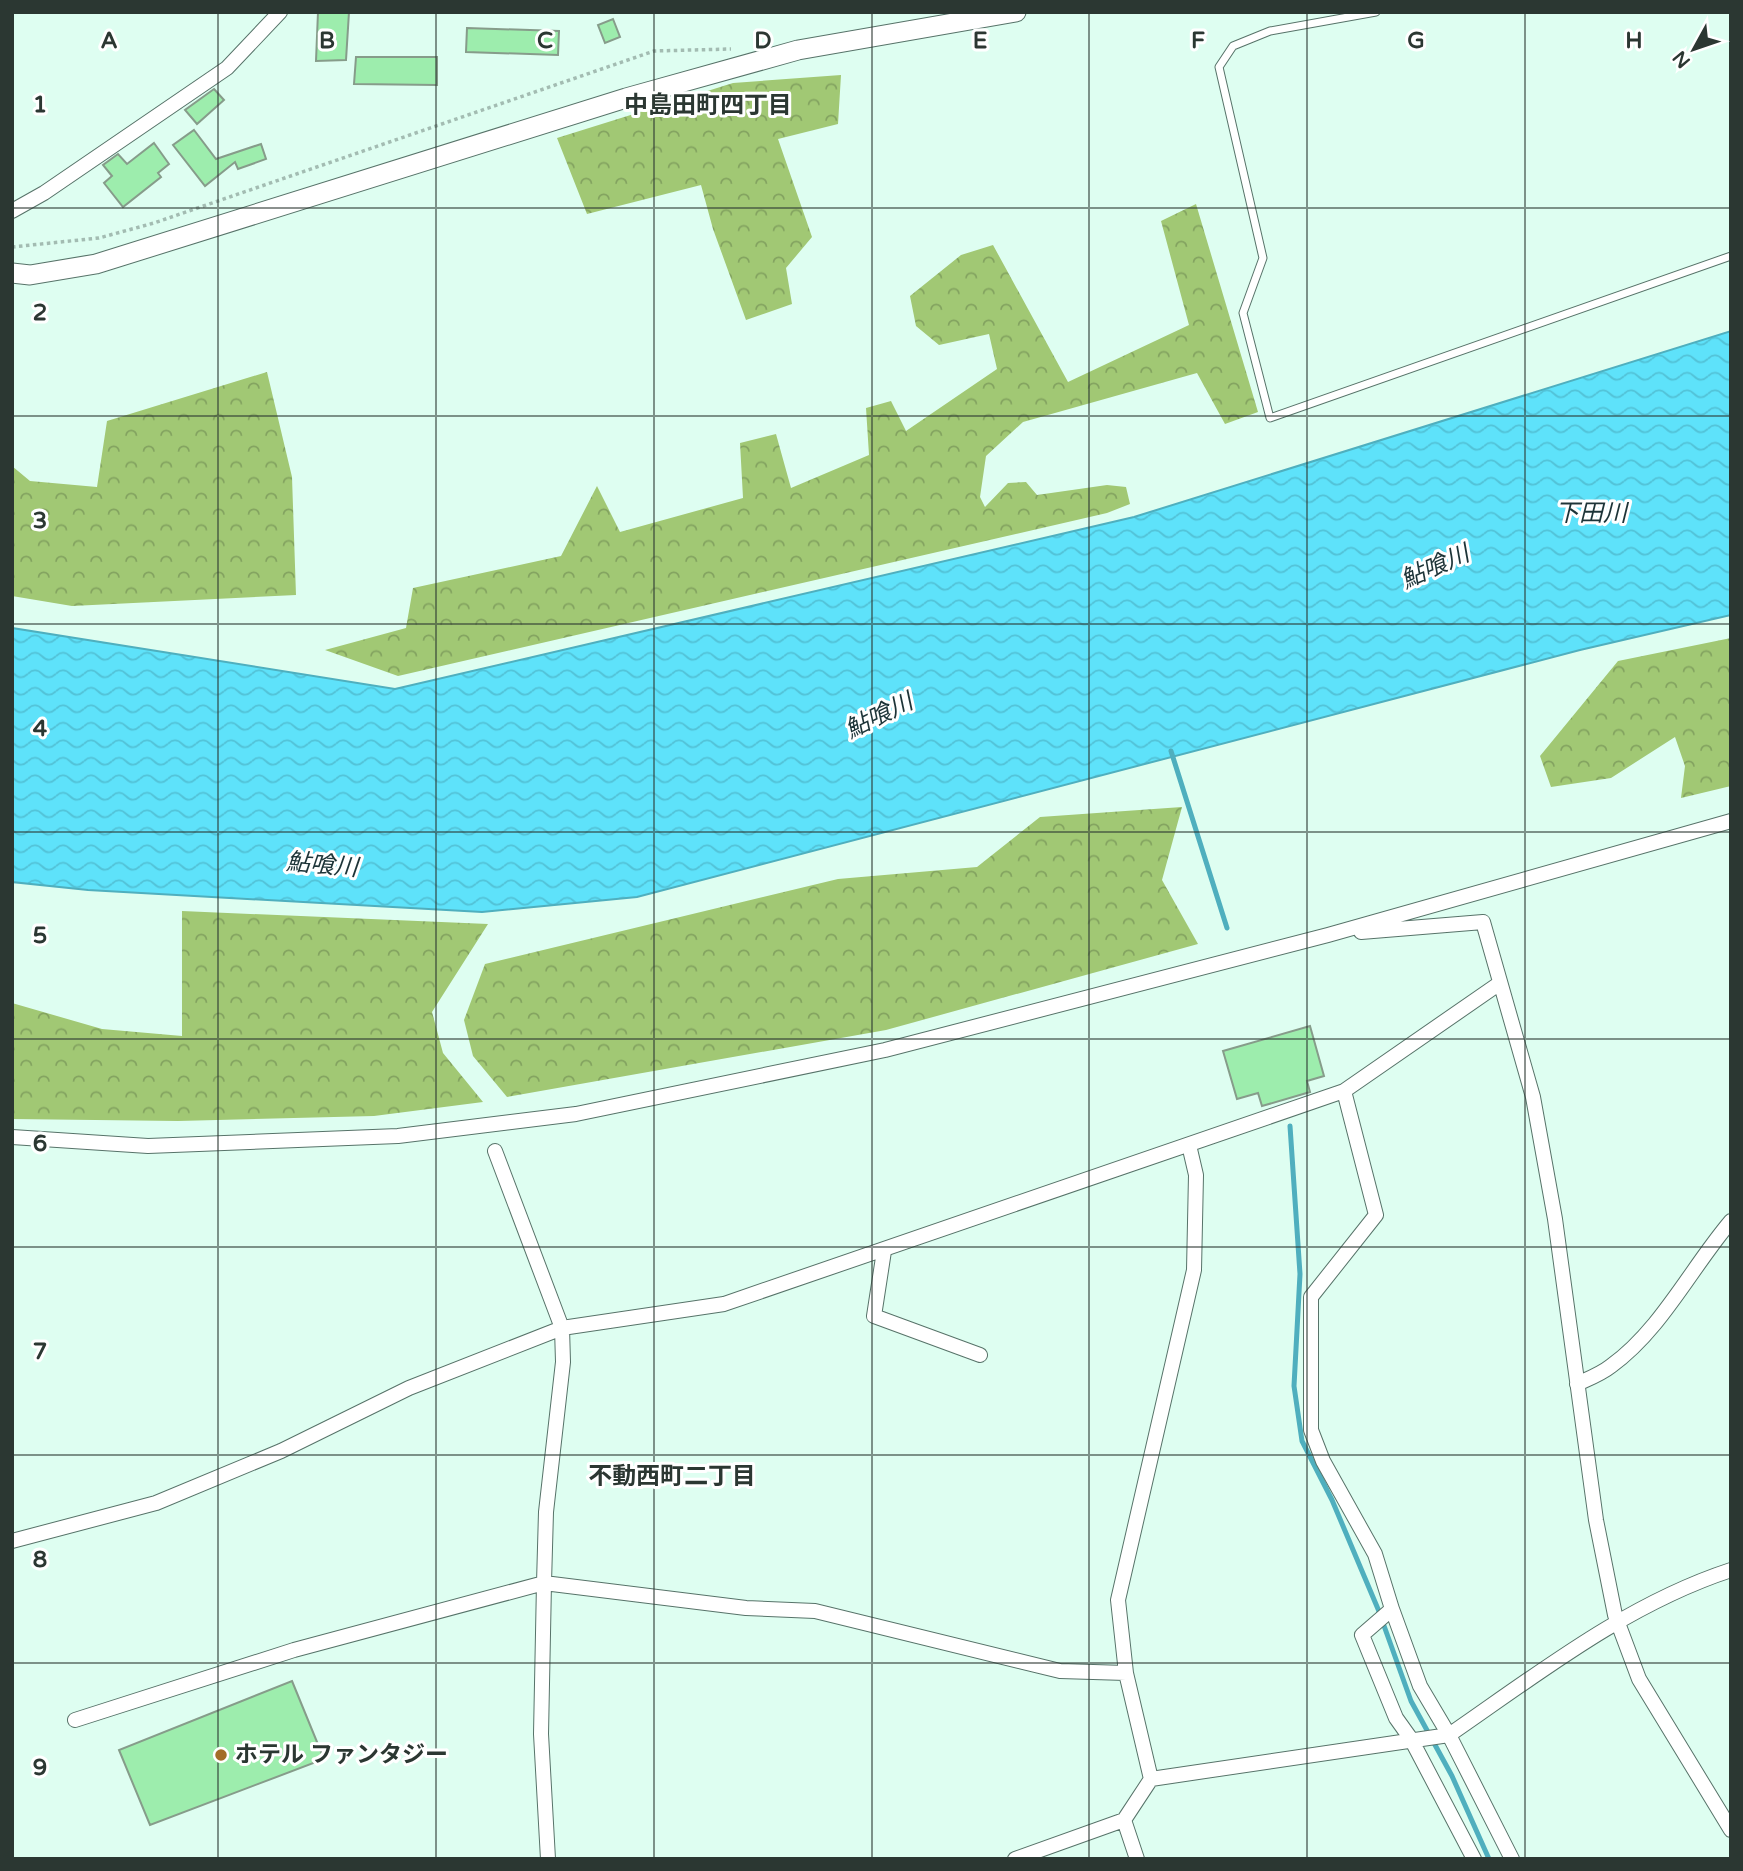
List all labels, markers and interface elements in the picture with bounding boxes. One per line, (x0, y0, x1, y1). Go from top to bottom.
north arrow (1659, 14, 1729, 84)
text: A (100, 27, 118, 55)
text: B (319, 27, 335, 55)
text: C (537, 27, 553, 55)
text: D (754, 27, 772, 55)
text: E (973, 27, 987, 55)
text: F (1191, 27, 1205, 55)
text: G (1407, 27, 1425, 55)
text: H (1625, 27, 1643, 55)
text: N (1668, 46, 1695, 72)
text: 1 (33, 91, 47, 119)
district label: 中島田町四丁目 (624, 91, 792, 120)
text: 2 (33, 299, 47, 327)
water label: 下田川 (1555, 499, 1630, 528)
text: 3 (33, 507, 47, 535)
water label: 鮎喰川 (1396, 538, 1477, 595)
water label: 鮎喰川 (840, 686, 920, 745)
text: 4 (33, 715, 48, 743)
water label: 鮎喰川 (285, 847, 362, 883)
text: 5 (33, 922, 47, 950)
text: 6 (33, 1130, 47, 1158)
text: 7 (33, 1338, 47, 1366)
district label: 不動西町二丁目 (588, 1462, 756, 1491)
text: 8 (33, 1546, 47, 1574)
place label: ホテル ファンタジー (235, 1741, 448, 1769)
marker: ホテル ファンタジー (213, 1747, 229, 1763)
text: 9 (33, 1754, 47, 1782)

